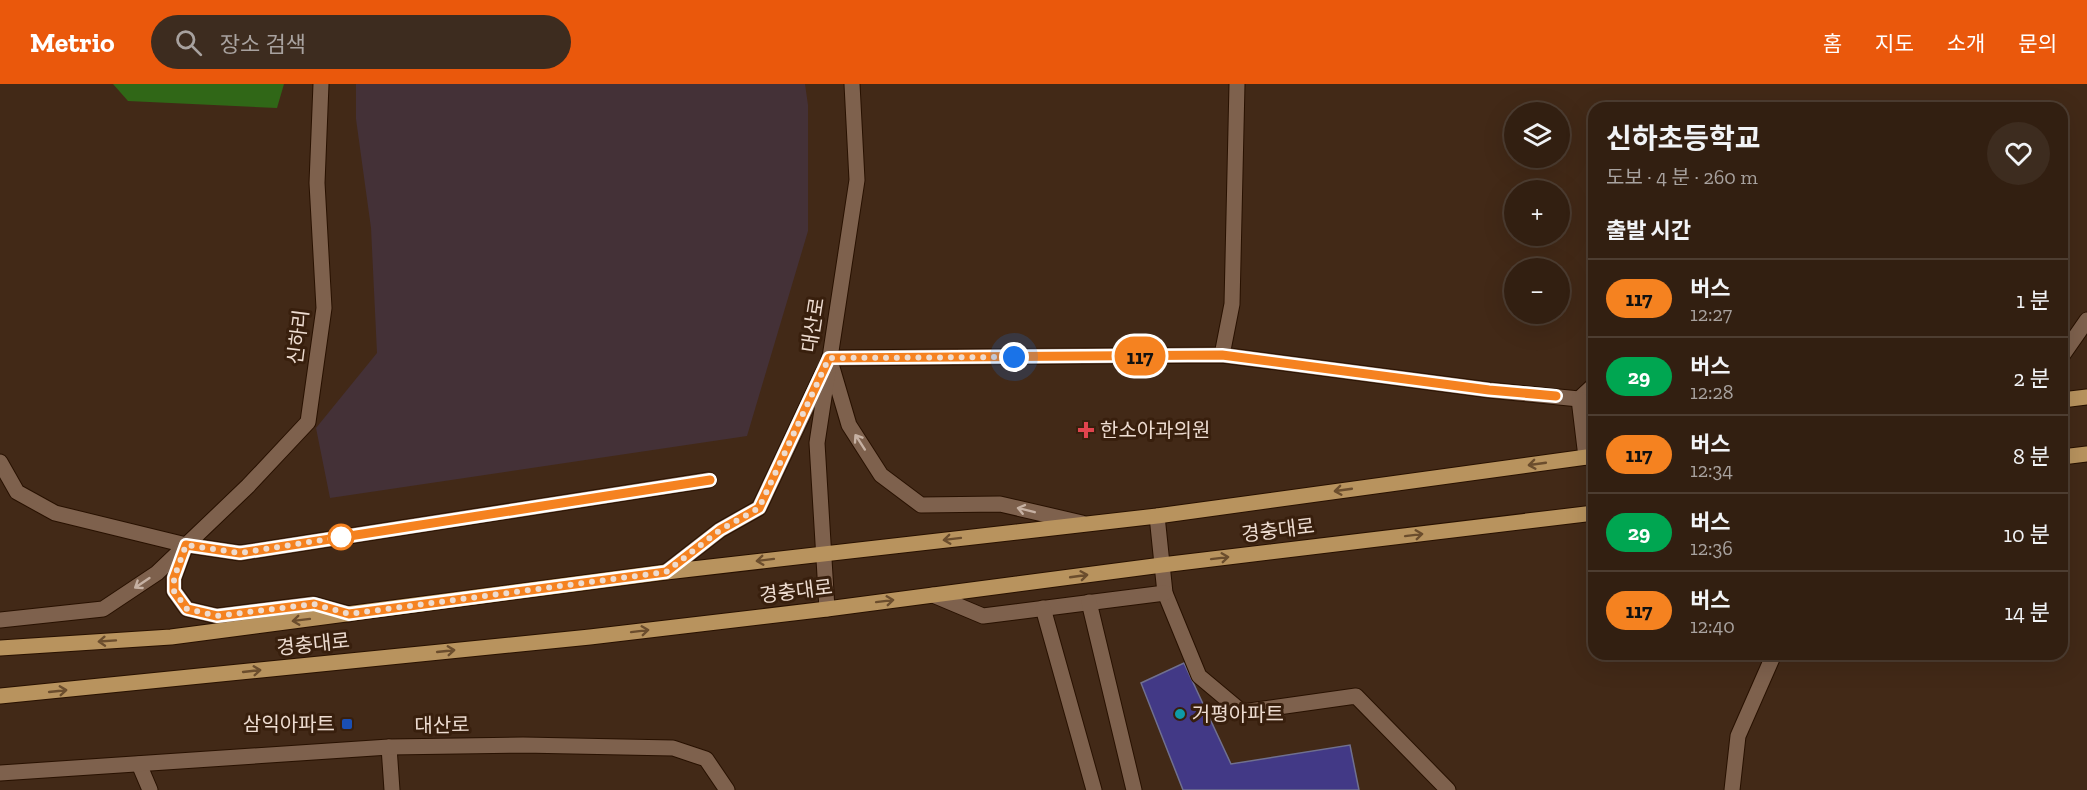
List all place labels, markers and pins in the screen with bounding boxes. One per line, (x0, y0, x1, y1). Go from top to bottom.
place label: 한소아과의원 (1100, 418, 1210, 442)
marker: 한소아과의원 (1077, 421, 1095, 439)
unlabelled marker (328, 524, 354, 550)
place label: 거평아파트 (1192, 702, 1284, 726)
marker: 거평아파트 (1173, 707, 1187, 721)
place label: 삼익아파트 (243, 712, 335, 736)
marker: 삼익아파트 (340, 717, 354, 731)

